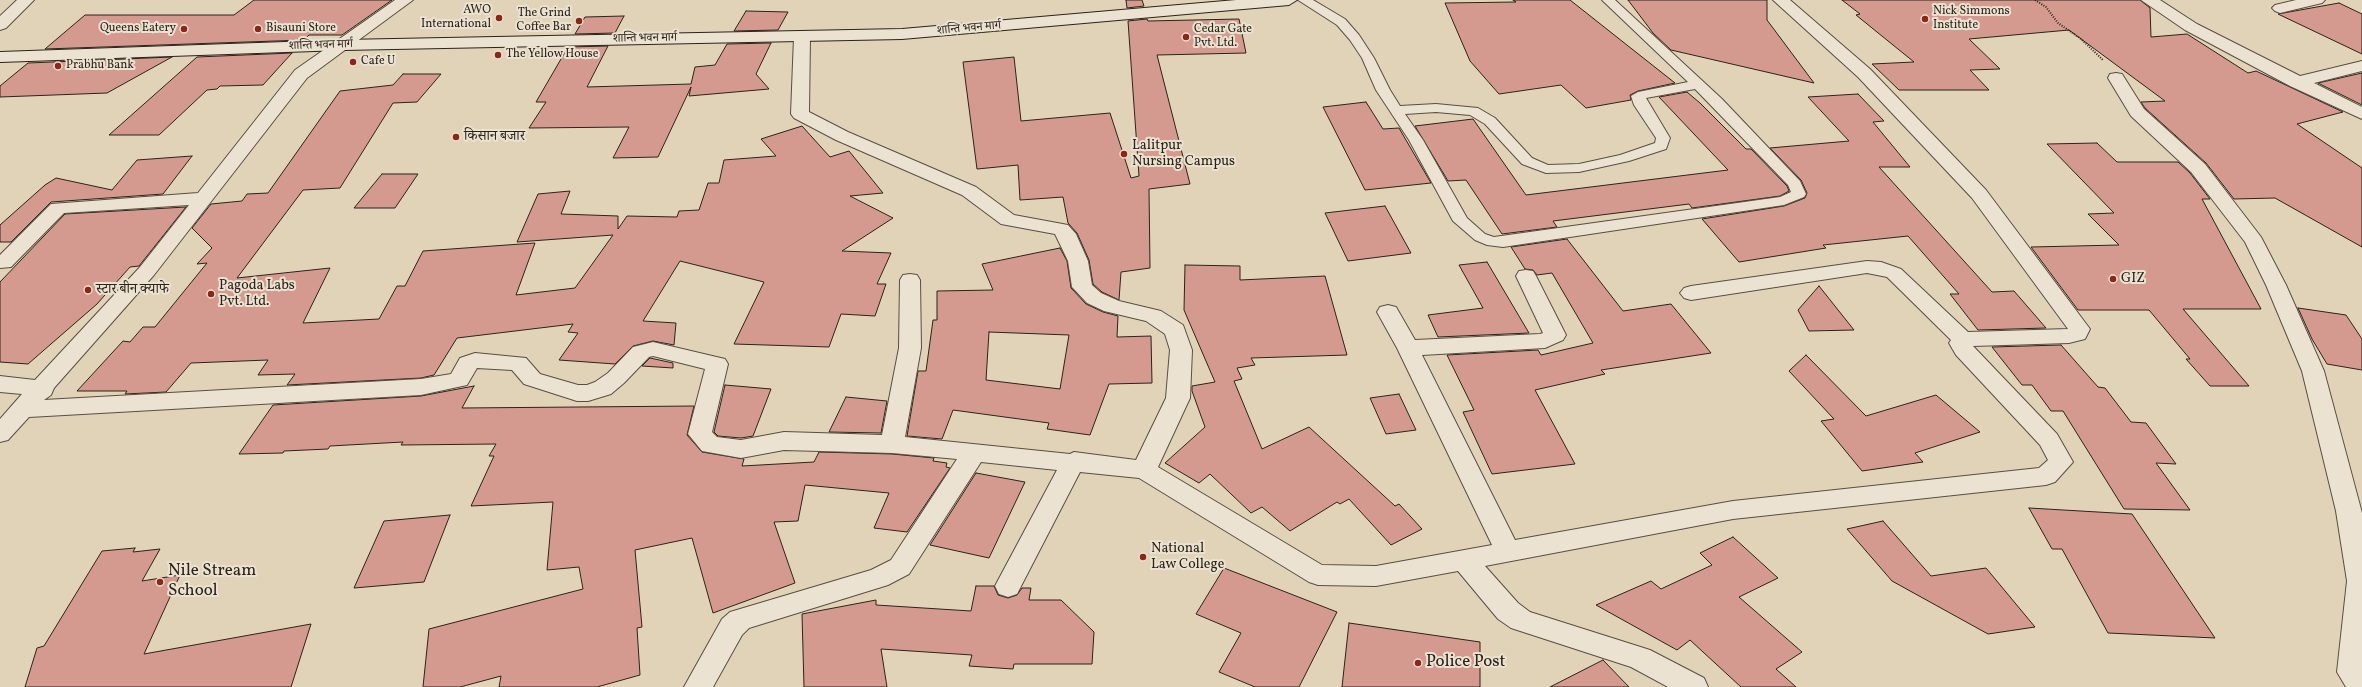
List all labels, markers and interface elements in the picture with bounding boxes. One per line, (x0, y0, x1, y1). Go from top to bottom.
place label: AWO International (421, 4, 491, 32)
place label: Nick Simmons Institute (1933, 5, 2010, 33)
place label: The Grind Coffee Bar (517, 7, 571, 35)
marker: AWO International (494, 13, 504, 23)
marker: Nick Simmons Institute (1920, 14, 1930, 24)
marker: The Grind Coffee Bar (574, 16, 584, 26)
street label: शान्ति भवन मार्ग (936, 19, 1002, 39)
place label: Queens Eatery (100, 22, 176, 36)
place label: Bisauni Store (266, 22, 336, 36)
place label: Cedar Gate Pvt. Ltd. (1194, 23, 1252, 51)
marker: Queens Eatery (179, 24, 189, 34)
marker: Bisauni Store (253, 24, 263, 34)
street label: शान्ति भवन मार्ग (613, 31, 677, 47)
marker: Cedar Gate Pvt. Ltd. (1181, 32, 1191, 42)
street label: शान्ति भवन मार्ग (289, 38, 353, 54)
place label: The Yellow House (506, 48, 598, 62)
marker: The Yellow House (493, 50, 503, 60)
place label: Cafe U (361, 55, 395, 69)
marker: Cafe U (348, 57, 358, 67)
place label: Prabhu Bank (66, 59, 134, 73)
marker: Prabhu Bank (53, 61, 63, 71)
place label: किसान बजार (464, 129, 525, 145)
marker: किसान बजार (451, 132, 461, 142)
place label: Lalitpur Nursing Campus (1132, 138, 1235, 170)
marker: Lalitpur Nursing Campus (1119, 149, 1129, 159)
place label: GIZ (2121, 271, 2145, 287)
marker: GIZ (2108, 274, 2118, 284)
place label: Pagoda Labs Pvt. Ltd. (219, 278, 295, 310)
place label: स्टार बीन क्याफे (96, 282, 169, 298)
marker: स्टार बीन क्याफे (83, 285, 93, 295)
marker: Pagoda Labs Pvt. Ltd. (206, 289, 216, 299)
place label: National Law College (1151, 541, 1224, 574)
marker: National Law College (1138, 552, 1148, 562)
place label: Nile Stream School (168, 562, 256, 602)
marker: Nile Stream School (155, 577, 165, 587)
place label: Police Post (1426, 653, 1505, 673)
marker: Police Post (1413, 658, 1423, 668)

